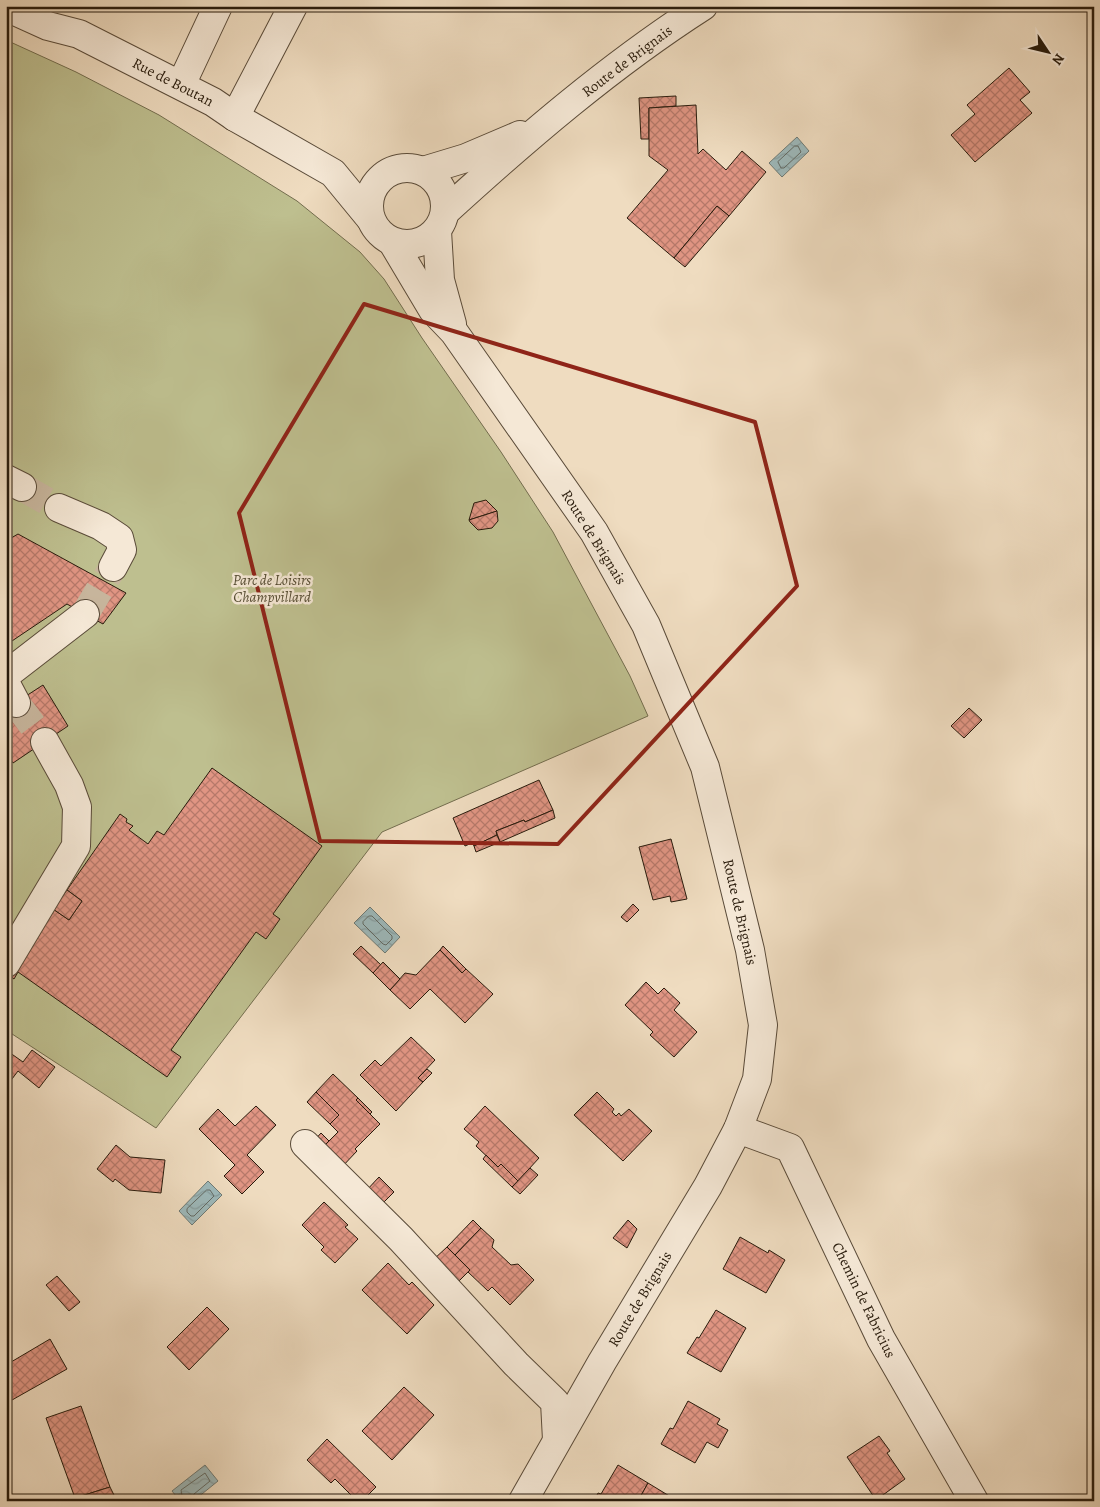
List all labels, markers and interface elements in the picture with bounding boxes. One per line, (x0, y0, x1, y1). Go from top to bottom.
street label: Route de Brignais (578, 20, 676, 102)
north arrow (1022, 28, 1072, 78)
text: N (1048, 50, 1069, 69)
street label: Rue de Boutan (129, 53, 217, 111)
street label: Route de Brignais (557, 486, 631, 588)
park label: Parc de Loisirs Champvillard (233, 570, 311, 607)
street label: Route de Brignais (718, 857, 762, 967)
street label: Chemin de Fabricius (827, 1239, 901, 1361)
street label: Route de Brignais (603, 1247, 677, 1351)

